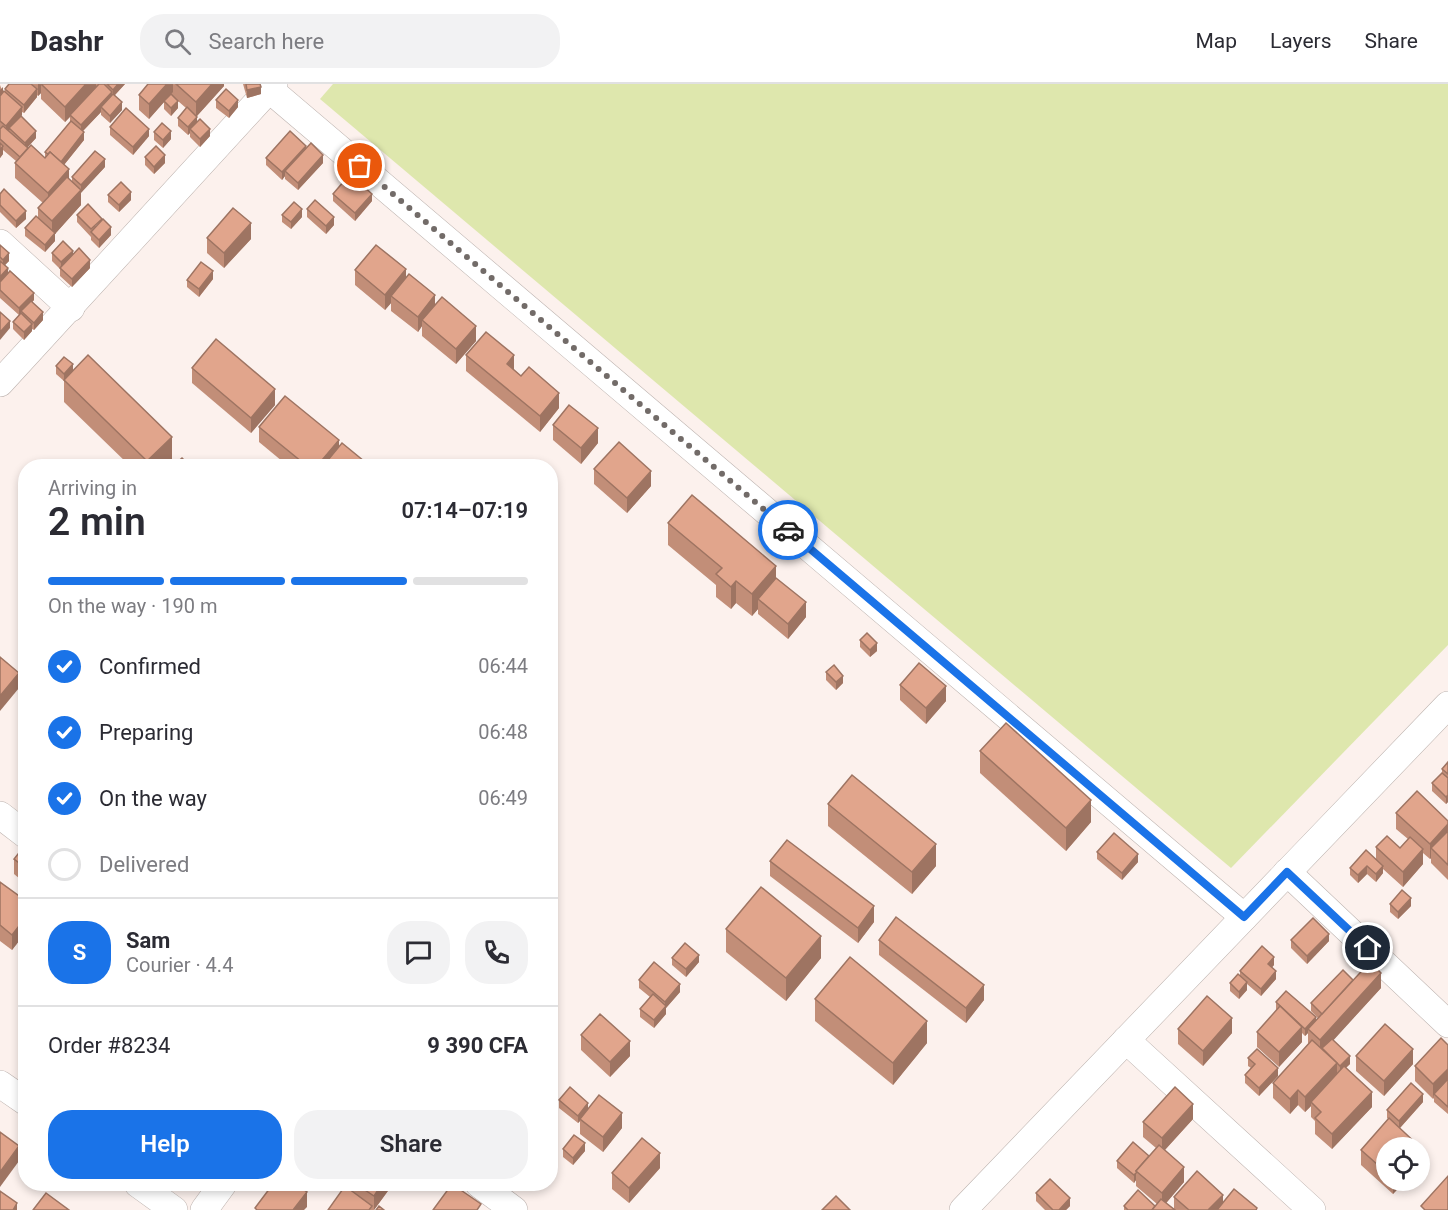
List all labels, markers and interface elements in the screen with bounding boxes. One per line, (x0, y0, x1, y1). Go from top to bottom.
search box (140, 14, 560, 68)
text: Dashr (30, 25, 104, 58)
icon: search (161, 25, 194, 58)
text: Search here (209, 29, 324, 54)
text: Map (1195, 29, 1237, 53)
text: Layers (1270, 29, 1331, 53)
text: Share (1364, 29, 1418, 53)
pin (334, 140, 385, 191)
icon: bag (343, 149, 376, 182)
text: Arriving in (48, 476, 137, 500)
text: 07:14–07:19 (401, 498, 528, 523)
text: 2 min (48, 499, 146, 545)
courier (758, 500, 818, 560)
icon: car (772, 514, 805, 547)
text: On the way · 190 m (48, 594, 217, 618)
icon: check (48, 650, 81, 683)
text: Confirmed (99, 654, 201, 679)
text: 06:44 (478, 654, 528, 678)
icon: check (48, 716, 81, 749)
text: Preparing (99, 720, 193, 745)
text: 06:48 (478, 720, 528, 744)
icon: check (48, 782, 81, 815)
text: On the way (99, 786, 207, 811)
text: 06:49 (478, 786, 528, 810)
text: Delivered (99, 852, 189, 877)
button: chat (387, 921, 450, 984)
button: phone (465, 921, 528, 984)
pin (1342, 922, 1393, 973)
text: Sam (126, 928, 170, 953)
icon: home (1351, 931, 1384, 964)
text: S (73, 940, 86, 965)
text: Courier · 4.4 (126, 953, 233, 977)
text: Order #8234 (48, 1033, 170, 1058)
text: 9 390 CFA (427, 1033, 528, 1058)
button: Help (48, 1110, 282, 1179)
button: Share (294, 1110, 528, 1179)
map controls (1376, 1137, 1430, 1191)
button: locate (1376, 1137, 1430, 1191)

